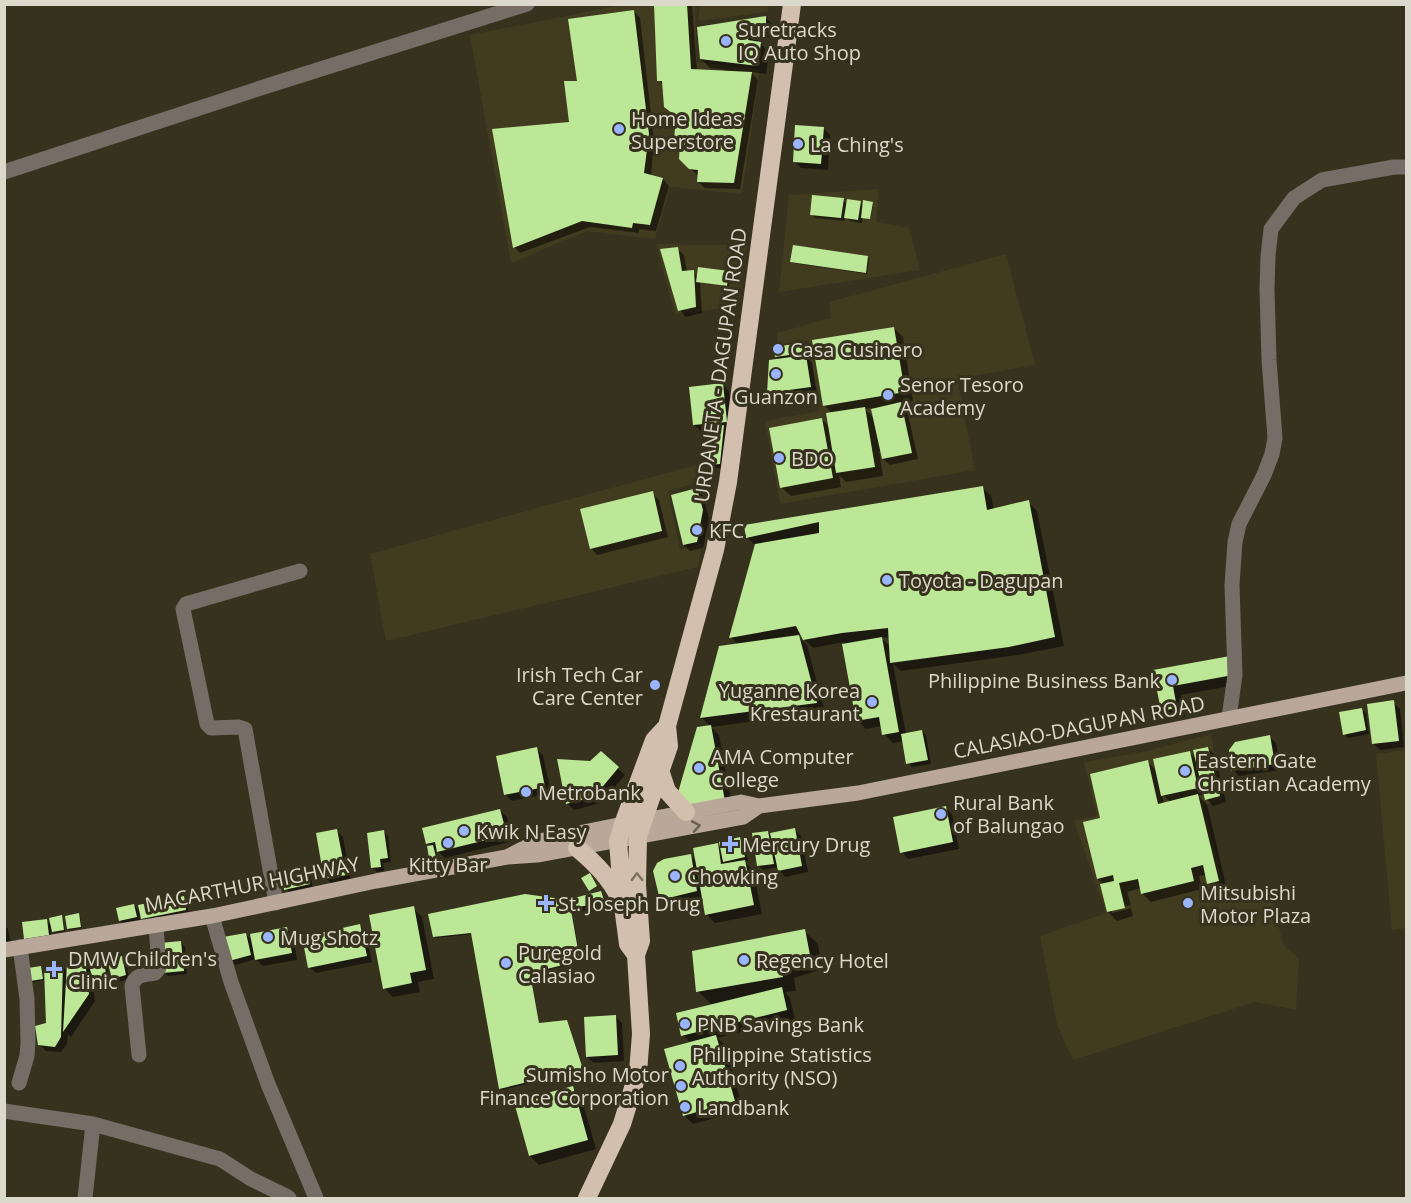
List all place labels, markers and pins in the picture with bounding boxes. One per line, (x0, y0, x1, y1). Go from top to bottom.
place label: Suretracks IQ Auto Shop (738, 16, 861, 66)
marker: Suretracks IQ Auto Shop (719, 34, 733, 48)
place label: Home Ideas Superstore (631, 105, 742, 155)
marker: Home Ideas Superstore (612, 122, 626, 136)
place label: La Ching's (810, 131, 904, 158)
marker: La Ching's (791, 137, 805, 151)
place label: Casa Cusinero (790, 336, 923, 363)
marker: Casa Cusinero (771, 342, 785, 356)
marker: Guanzon (769, 367, 783, 381)
place label: Senor Tesoro Academy (900, 371, 1024, 421)
place label: Guanzon (734, 383, 818, 410)
marker: Senor Tesoro Academy (881, 388, 895, 402)
place label: BDO (791, 445, 834, 472)
marker: BDO (772, 451, 786, 465)
place label: KFC (709, 517, 744, 544)
marker: KFC (690, 523, 704, 537)
place label: Toyota - Dagupan (899, 567, 1064, 594)
marker: Toyota - Dagupan (880, 573, 894, 587)
place label: Irish Tech Car Care Center (516, 661, 643, 711)
place label: Philippine Business Bank (928, 667, 1160, 694)
marker: Philippine Business Bank (1165, 673, 1179, 687)
place label: Yuganne Korea Krestaurant (719, 677, 860, 727)
marker: Irish Tech Car Care Center (648, 678, 662, 692)
marker: Yuganne Korea Krestaurant (865, 695, 879, 709)
place label: AMA Computer College (711, 743, 854, 793)
place label: Eastern Gate Christian Academy (1197, 747, 1372, 797)
marker: AMA Computer College (692, 761, 706, 775)
marker: Eastern Gate Christian Academy (1178, 764, 1192, 778)
place label: Metrobank (538, 779, 641, 806)
marker: Metrobank (519, 785, 533, 799)
place label: Rural Bank of Balungao (953, 789, 1065, 839)
marker: Rural Bank of Balungao (934, 807, 948, 821)
place label: Kwik N Easy (476, 818, 588, 845)
marker: Kwik N Easy (457, 824, 471, 838)
place label: Mercury Drug (742, 831, 871, 858)
marker: Kitty Bar (441, 836, 455, 850)
marker: Mercury Drug (723, 837, 737, 851)
place label: Kitty Bar (409, 851, 487, 878)
place label: Chowking (687, 863, 778, 890)
marker: Chowking (668, 869, 682, 883)
place label: Mitsubishi Motor Plaza (1200, 879, 1311, 929)
place label: St. Joseph Drug (558, 890, 700, 917)
marker: St. Joseph Drug (539, 896, 553, 910)
marker: Mitsubishi Motor Plaza (1181, 896, 1195, 910)
place label: Mug Shotz (280, 924, 378, 951)
marker: Mug Shotz (261, 930, 275, 944)
place label: Puregold Calasiao (518, 939, 602, 989)
place label: DMW Children's Clinic (68, 945, 217, 995)
place label: Regency Hotel (756, 947, 889, 974)
marker: Regency Hotel (737, 953, 751, 967)
marker: Puregold Calasiao (499, 956, 513, 970)
marker: DMW Children's Clinic (45, 960, 63, 978)
place label: PNB Savings Bank (697, 1011, 864, 1038)
marker: PNB Savings Bank (678, 1017, 692, 1031)
place label: Philippine Statistics Authority (NSO) (692, 1041, 872, 1091)
marker: Philippine Statistics Authority (NSO) (673, 1059, 687, 1073)
place label: Sumisho Motor Finance Corporation (479, 1061, 669, 1111)
marker: Sumisho Motor Finance Corporation (674, 1079, 688, 1093)
place label: Landbank (697, 1094, 790, 1121)
marker: Landbank (678, 1100, 692, 1114)

